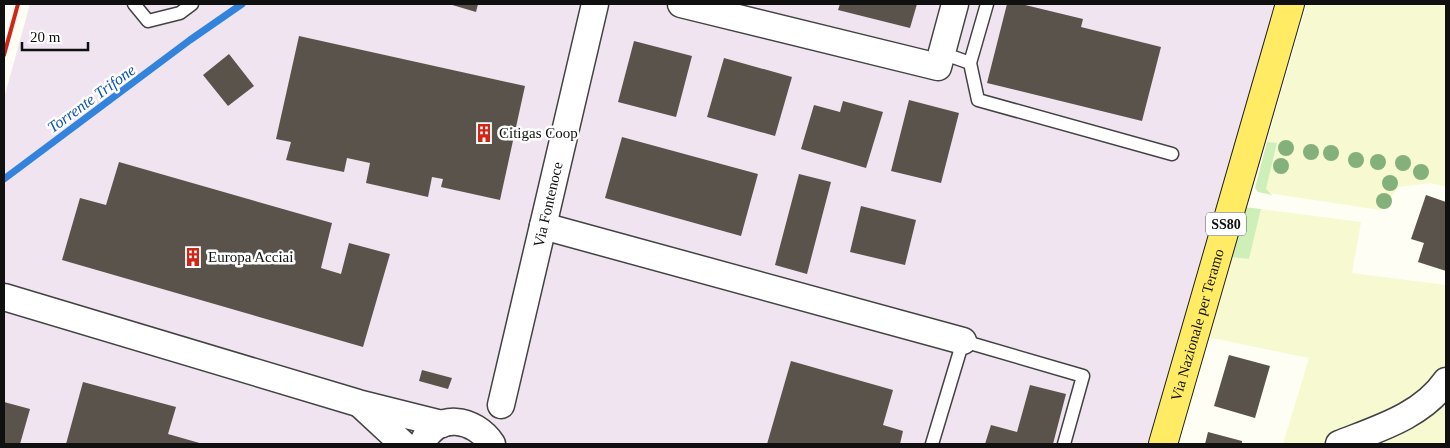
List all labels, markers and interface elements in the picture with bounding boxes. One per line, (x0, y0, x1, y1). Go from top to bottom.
scale bar (22, 20, 89, 52)
text: 20 m (30, 29, 61, 45)
water label: Torrente Trifone (44, 61, 139, 137)
building icon: Citigas Coop (473, 122, 495, 144)
place label: Citigas Coop (499, 125, 578, 141)
street label: Via Fontenoce (530, 160, 566, 249)
road number: SS80 (1206, 212, 1246, 235)
building icon: Europa Acciai (182, 246, 204, 268)
street label: Via Nazionale per Teramo (1168, 247, 1227, 403)
place label: Europa Acciai (208, 249, 293, 265)

